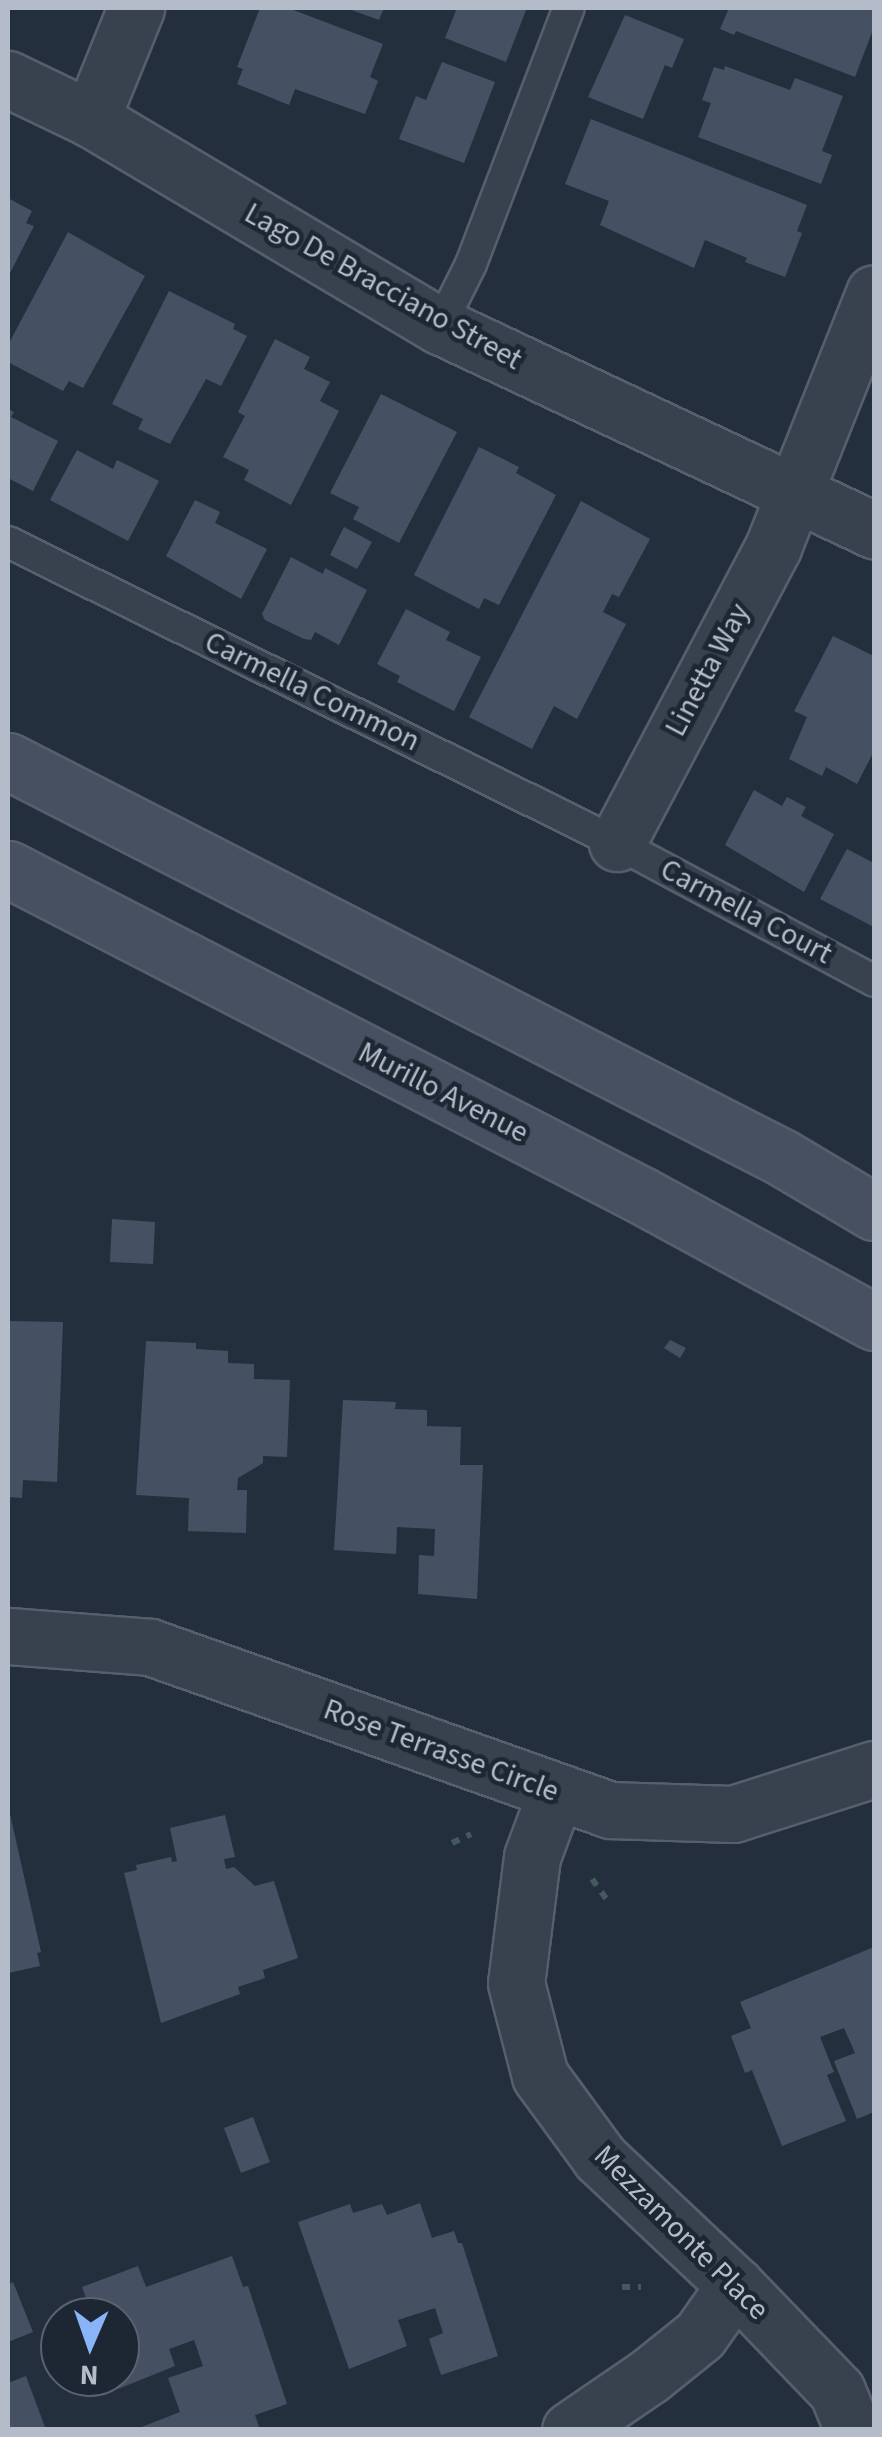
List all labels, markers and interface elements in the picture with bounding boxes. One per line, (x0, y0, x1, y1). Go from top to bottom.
street label: Lago De Bracciano Street (238, 196, 528, 378)
street label: Linetta Way (658, 597, 758, 743)
street label: Carmella Common (199, 624, 425, 760)
street label: Carmella Court (654, 852, 838, 972)
street label: Murillo Avenue (352, 1035, 534, 1151)
street label: Rose Terrasse Circle (319, 1692, 563, 1810)
street label: Mezzamonte Place (586, 2138, 776, 2328)
north arrow (40, 2297, 140, 2397)
text: N (79, 2355, 99, 2395)

